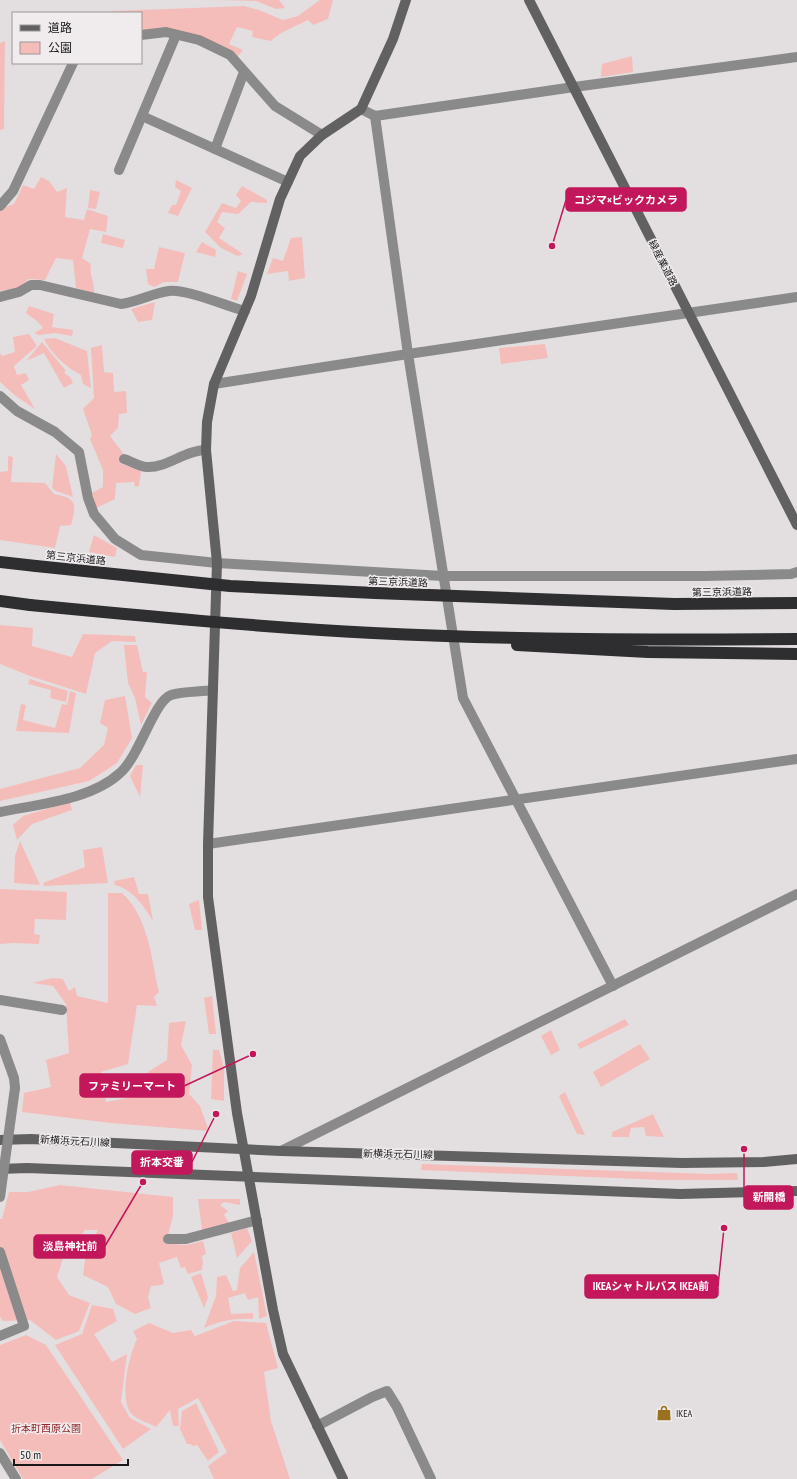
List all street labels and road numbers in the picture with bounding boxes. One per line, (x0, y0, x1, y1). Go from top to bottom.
street label: 緑産業道路 (646, 238, 680, 288)
street label: 第三京浜道路 (45, 548, 107, 568)
street label: 第三京浜道路 (368, 574, 428, 590)
street label: 第三京浜道路 (692, 585, 752, 599)
street label: 新横浜元石川線 (40, 1133, 110, 1149)
street label: 新横浜元石川線 (363, 1147, 433, 1161)

